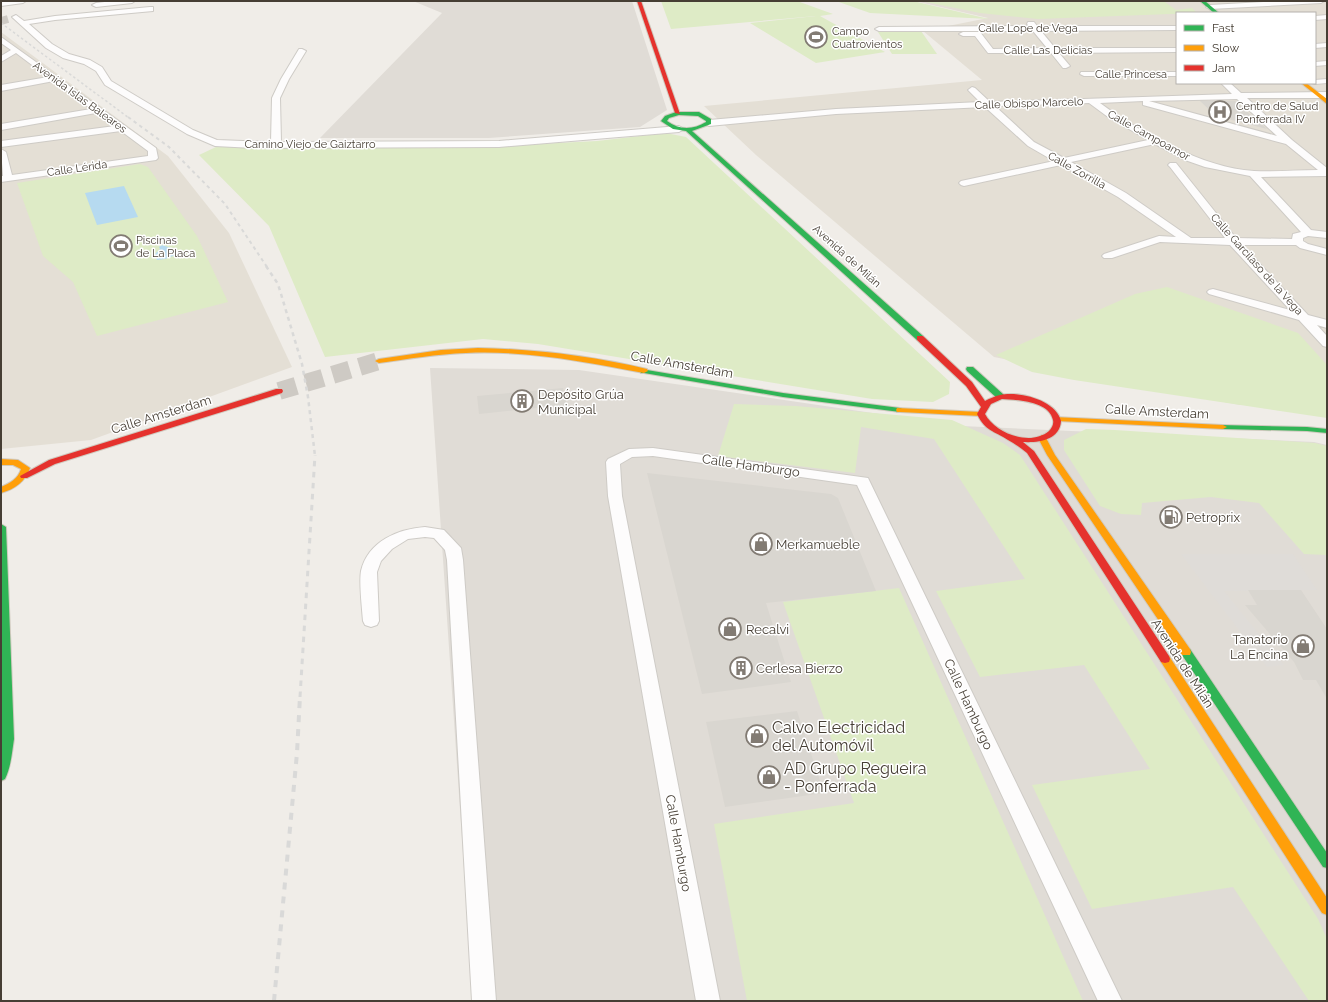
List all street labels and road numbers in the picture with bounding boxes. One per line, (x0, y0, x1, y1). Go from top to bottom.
street label: Calle Lope de Vega (978, 22, 1078, 35)
street label: Calle Las Delicias (1004, 44, 1092, 57)
street label: Avenida Islas Baleares (30, 59, 129, 136)
street label: Calle Princesa (1095, 68, 1167, 81)
street label: Calle Obispo Marcelo (974, 95, 1084, 112)
street label: Calle Campoamor (1105, 107, 1192, 164)
street label: Camino Viejo de Gaiztarro (244, 138, 376, 151)
street label: Calle Zorrilla (1046, 149, 1108, 192)
street label: Calle Lérida (46, 158, 108, 179)
street label: Calle Garcilaso de la Vega (1208, 211, 1306, 318)
street label: Avenida de Milán (810, 222, 883, 290)
street label: Calle Amsterdam (629, 348, 734, 381)
street label: Calle Amsterdam (109, 392, 213, 437)
street label: Calle Amsterdam (1105, 401, 1209, 422)
street label: Calle Hamburgo (701, 451, 801, 480)
street label: Avenida de Milán (1148, 616, 1217, 711)
street label: Calle Hamburgo (941, 656, 996, 752)
street label: Calle Hamburgo (663, 793, 694, 893)

